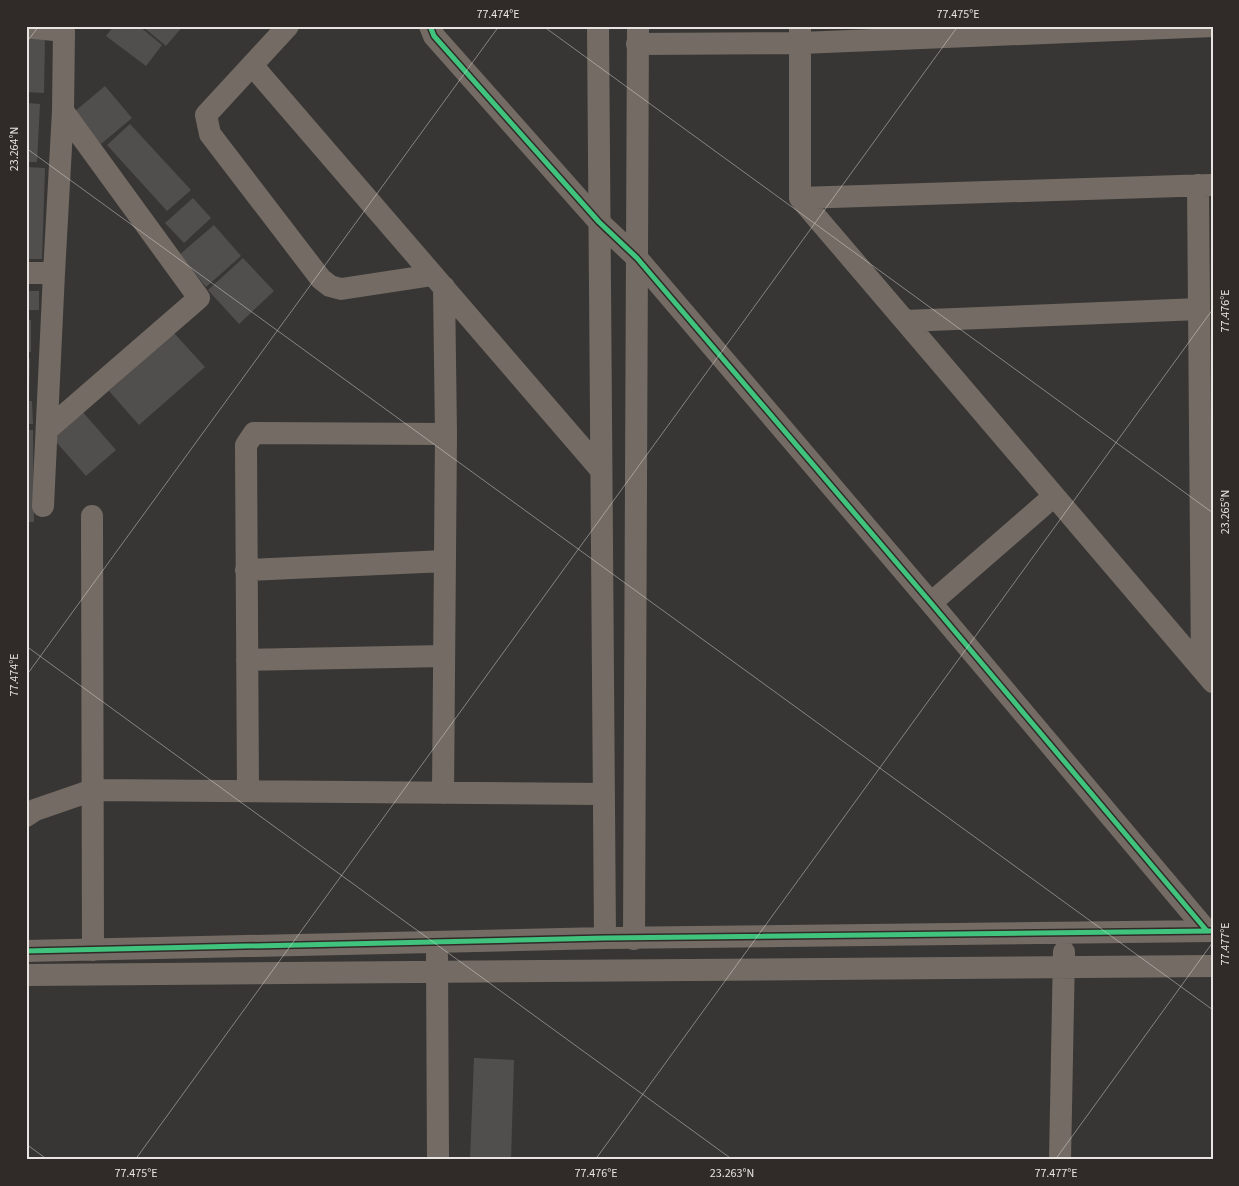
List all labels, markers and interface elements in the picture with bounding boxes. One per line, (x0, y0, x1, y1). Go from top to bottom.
text: 77.474°E (476, 6, 520, 23)
text: 77.475°E (936, 6, 980, 23)
text: 23.264°N (6, 127, 23, 171)
text: 77.476°E (1217, 289, 1234, 333)
text: 23.265°N (1217, 490, 1234, 534)
text: 77.474°E (6, 653, 23, 697)
text: 77.477°E (1217, 922, 1234, 966)
text: 77.475°E (114, 1165, 158, 1182)
text: 77.476°E (574, 1165, 618, 1182)
text: 23.263°N (710, 1165, 754, 1182)
text: 77.477°E (1034, 1165, 1078, 1182)

